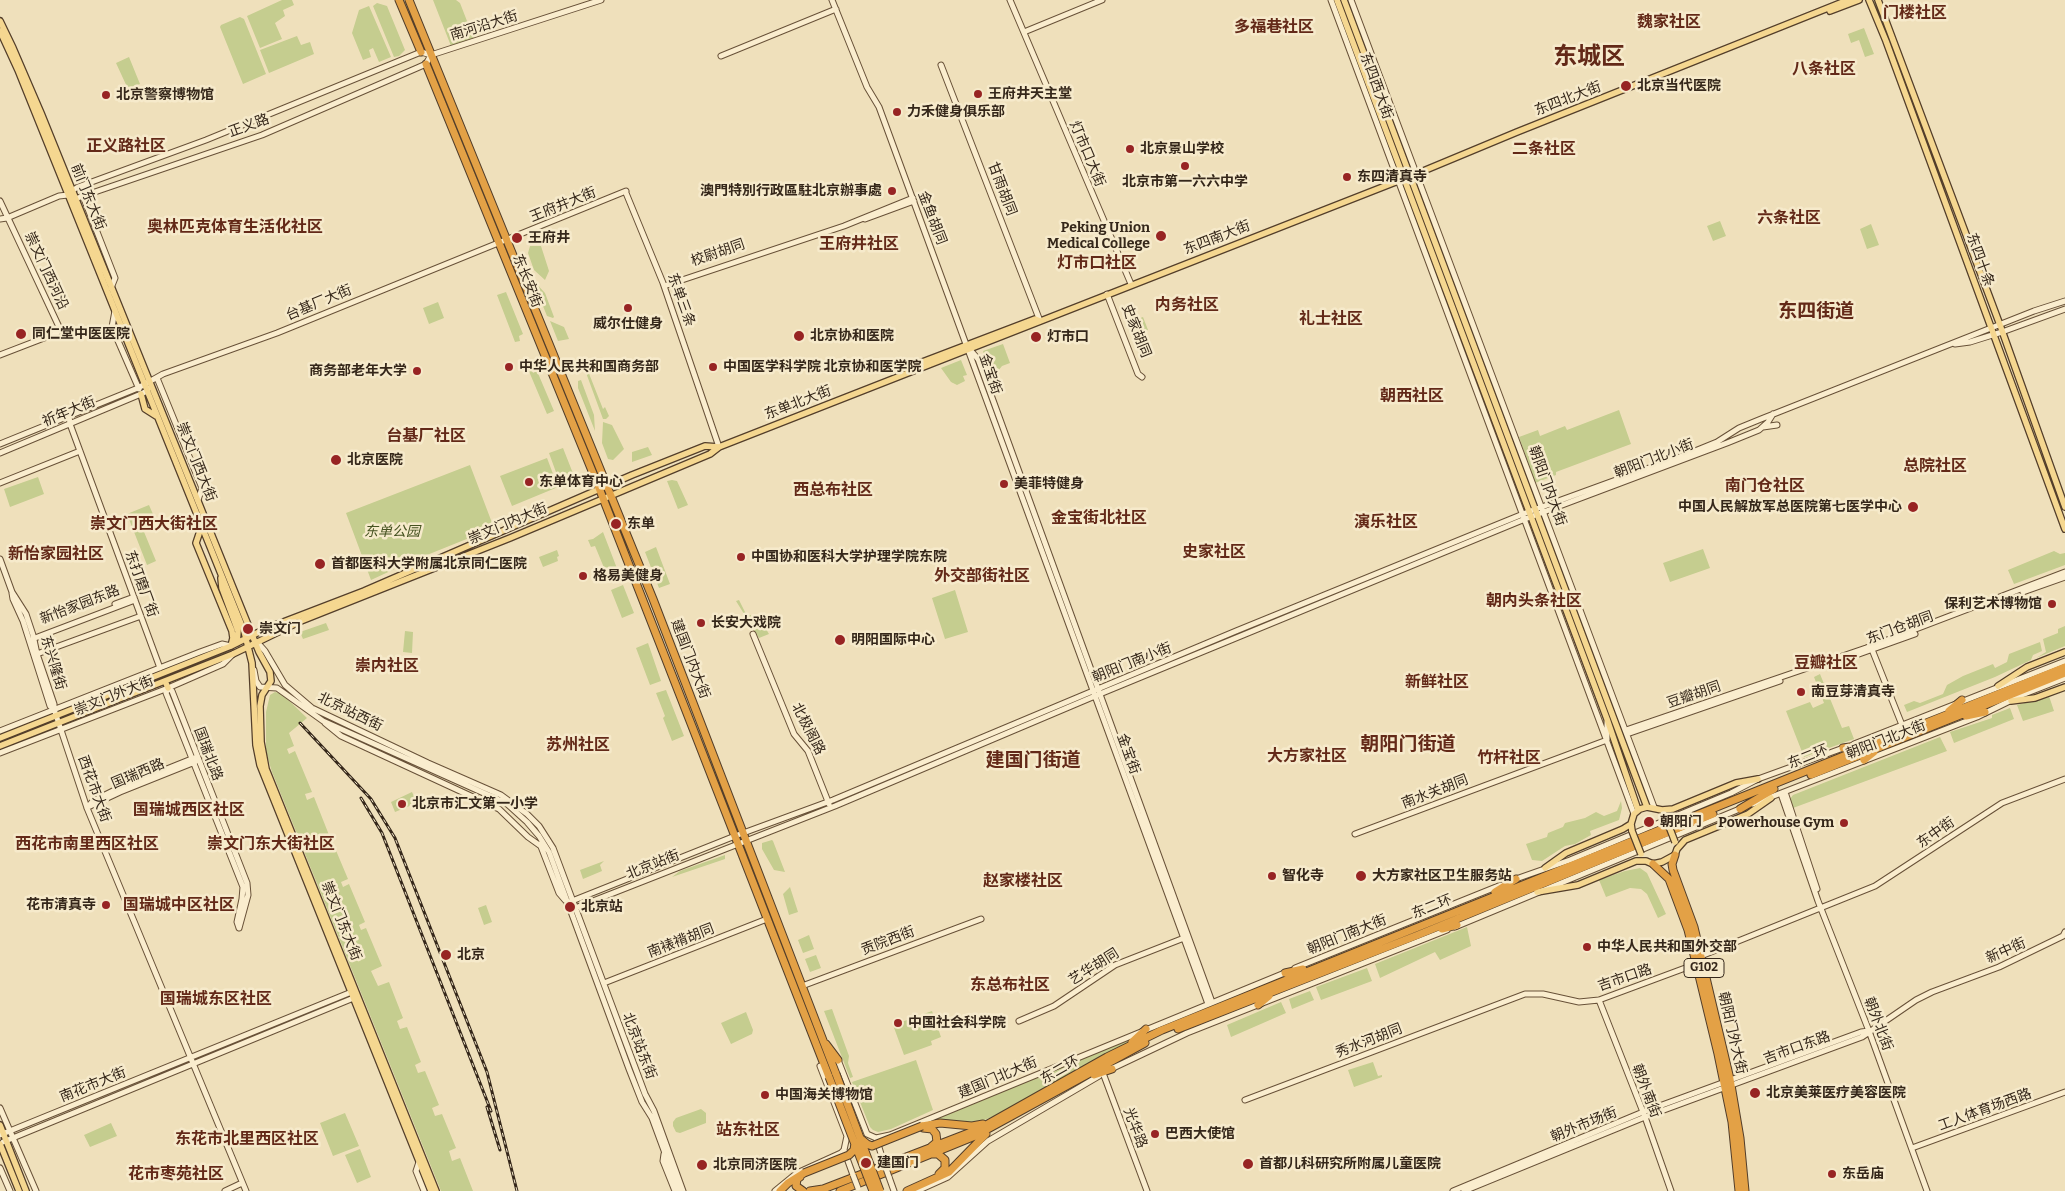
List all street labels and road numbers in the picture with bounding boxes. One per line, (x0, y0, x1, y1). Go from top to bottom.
street label: 南河沿大街 (448, 8, 520, 44)
street label: 东四西大街 (1356, 50, 1396, 122)
street label: 东四北大街 (1532, 79, 1604, 119)
street label: 正义路 (226, 111, 272, 141)
street label: 灯市口大街 (1066, 119, 1108, 189)
street label: 甘雨胡同 (984, 160, 1020, 218)
street label: 前门东大街 (67, 161, 109, 233)
street label: 王府井大街 (527, 184, 599, 226)
street label: 金鱼胡同 (914, 189, 950, 247)
street label: 东四南大街 (1181, 218, 1253, 258)
street label: 崇文门西河沿 (21, 229, 71, 313)
street label: 东四十条 (1963, 231, 1997, 289)
street label: 校尉胡同 (689, 236, 747, 270)
street label: 东长安街 (509, 252, 545, 310)
street label: 东单三条 (664, 271, 698, 329)
street label: 台基厂大街 (284, 282, 354, 324)
street label: 史家胡同 (1118, 302, 1154, 360)
street label: 金宝街 (975, 351, 1005, 397)
street label: 东单北大街 (762, 383, 834, 423)
street label: 祈年大街 (40, 393, 98, 431)
street label: 崇文门西大街 (172, 420, 220, 504)
street label: 朝阳门北小街 (1612, 436, 1696, 482)
street label: 朝阳门内大街 (1525, 444, 1569, 528)
street label: 崇文门内大街 (466, 500, 550, 548)
street label: 东打磨厂街 (121, 548, 161, 620)
street label: 新怡家园东路 (38, 582, 122, 628)
street label: 东门仓胡同 (1864, 608, 1936, 648)
street label: 建国门内大街 (667, 617, 713, 701)
street label: 东兴隆街 (37, 634, 69, 692)
street label: 朝阳门南小街 (1090, 639, 1174, 687)
street label: 崇文门外大街 (72, 672, 156, 720)
street label: 豆瓣胡同 (1665, 678, 1723, 712)
street label: 北京站西街 (315, 689, 385, 735)
street label: 北极阁路 (788, 700, 828, 758)
street label: 朝阳门北大街 (1844, 717, 1928, 763)
street label: 国瑞北路 (190, 725, 226, 783)
street label: 金宝街 (1113, 731, 1143, 777)
street label: 东二环 (1785, 741, 1831, 773)
street label: 西花市大街 (74, 753, 114, 825)
street label: 国瑞西路 (109, 755, 167, 793)
street label: 南水关胡同 (1399, 772, 1471, 812)
street label: 东中街 (1914, 814, 1958, 852)
street label: 北京站街 (624, 847, 682, 883)
street label: 崇文门东大街 (317, 879, 365, 963)
street label: 东二环 (1409, 891, 1455, 923)
street label: 朝阳门南大街 (1305, 911, 1389, 959)
street label: 南裱褙胡同 (645, 921, 717, 961)
street label: 贡院西街 (859, 923, 917, 959)
street label: 新中街 (1983, 935, 2029, 967)
street label: 艺华胡同 (1066, 945, 1122, 989)
road number: G102 (1684, 958, 1724, 978)
street label: 吉市口路 (1596, 961, 1654, 995)
street label: 朝阳门外大街 (1714, 990, 1750, 1076)
street label: 朝外北街 (1860, 995, 1896, 1053)
street label: 北京站东街 (619, 1010, 659, 1082)
street label: 秀水河胡同 (1333, 1021, 1405, 1061)
street label: 吉市口东路 (1761, 1028, 1833, 1068)
street label: 东二环 (1038, 1052, 1082, 1088)
street label: 建国门北大街 (956, 1054, 1040, 1102)
street label: 朝外南街 (1628, 1062, 1664, 1120)
street label: 南花市大街 (57, 1064, 129, 1106)
street label: 工人体育场西路 (1936, 1085, 2034, 1135)
street label: 朝外市场街 (1548, 1104, 1620, 1146)
street label: 光华路 (1120, 1105, 1150, 1151)

